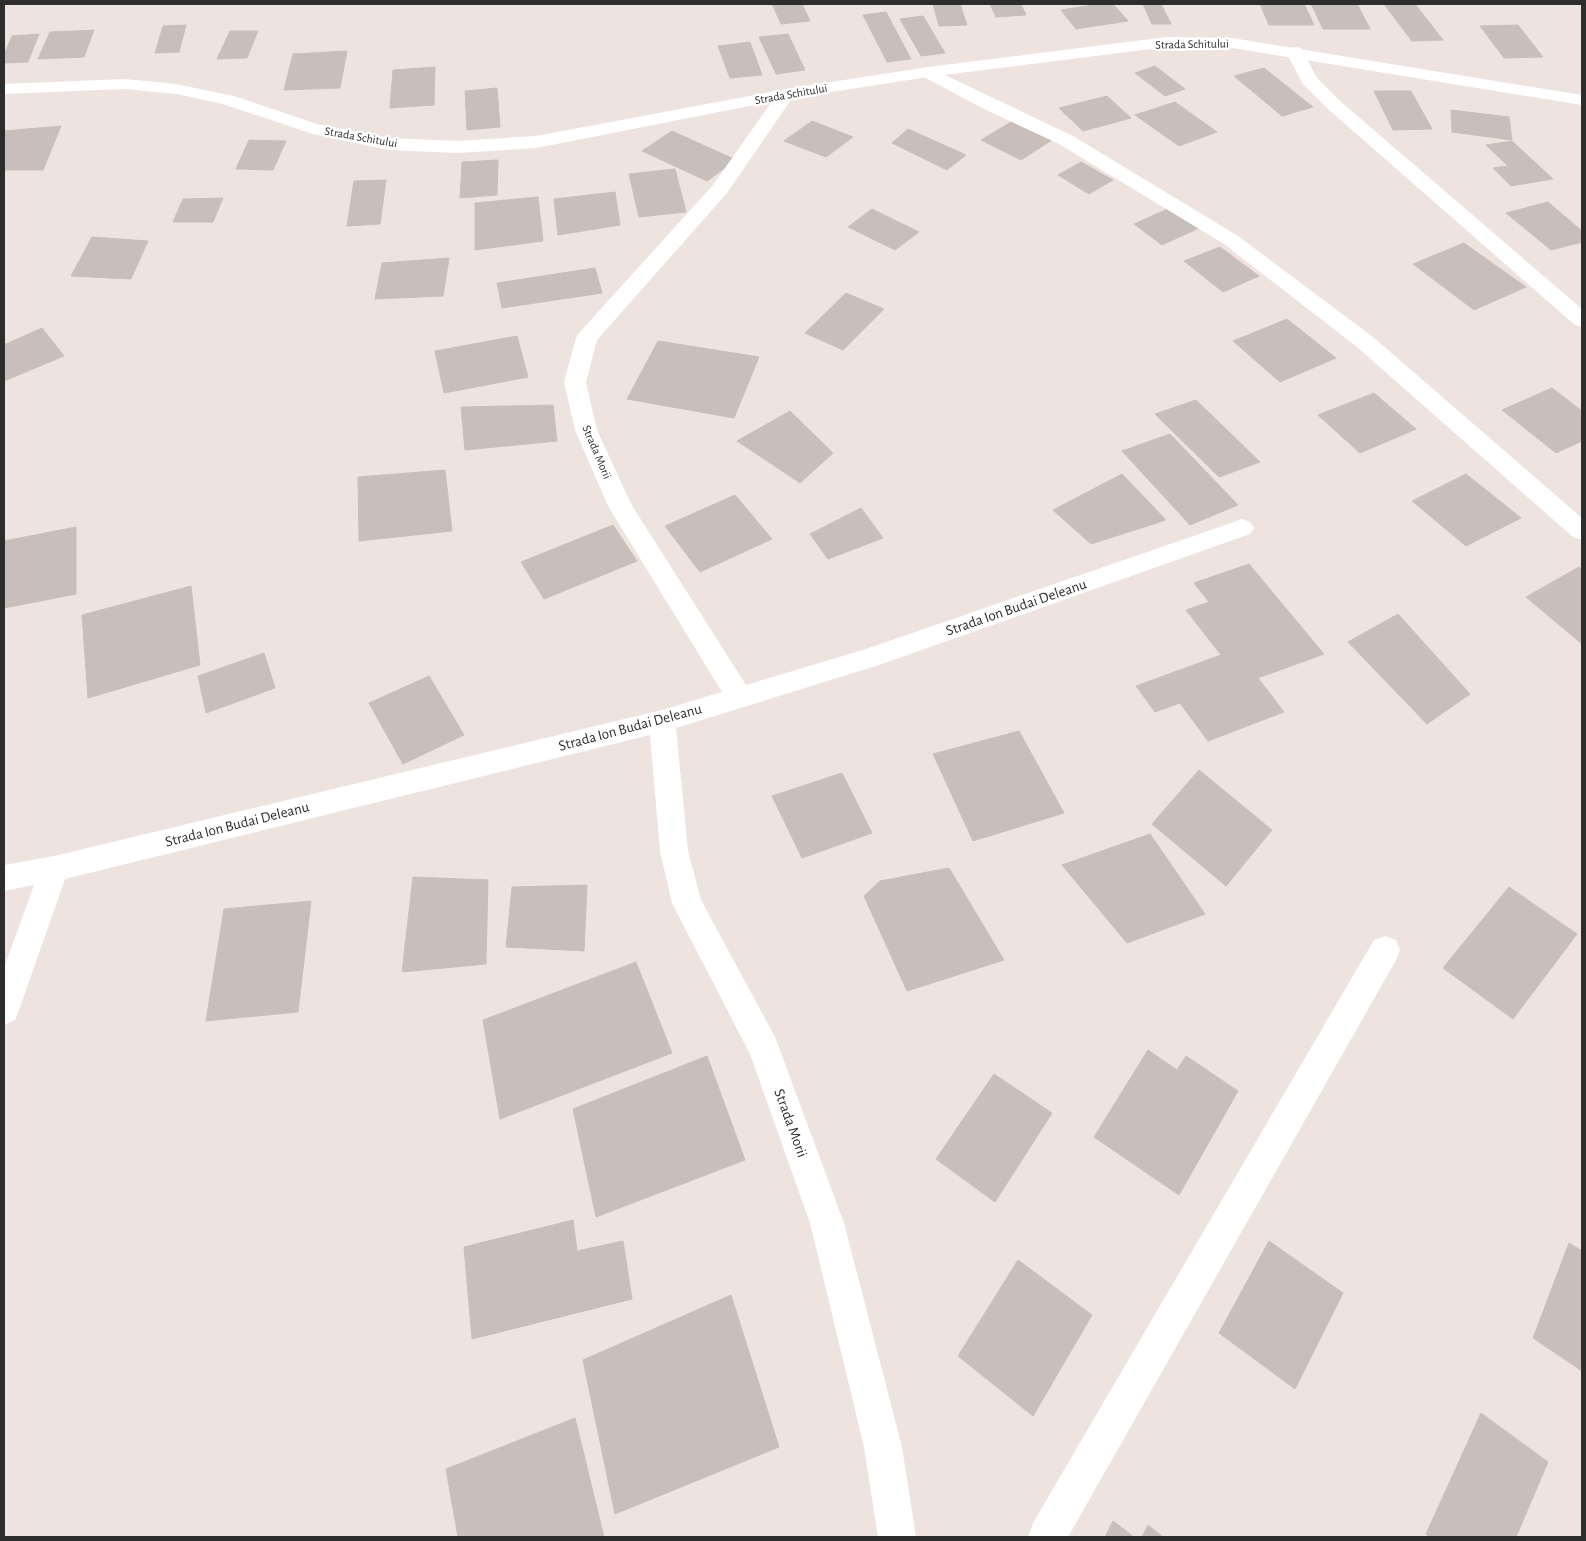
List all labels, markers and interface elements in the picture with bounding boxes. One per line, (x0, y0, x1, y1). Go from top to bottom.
street label: Strada Schitului (1155, 37, 1229, 51)
street label: Strada Schitului (754, 82, 828, 106)
street label: Strada Schitului (324, 125, 398, 149)
street label: Strada Morii (580, 423, 614, 481)
street label: Strada Ion Budai Deleanu (944, 576, 1089, 639)
street label: Strada Ion Budai Deleanu (557, 701, 704, 754)
street label: Strada Ion Budai Deleanu (164, 799, 311, 850)
street label: Strada Morii (771, 1087, 810, 1159)

